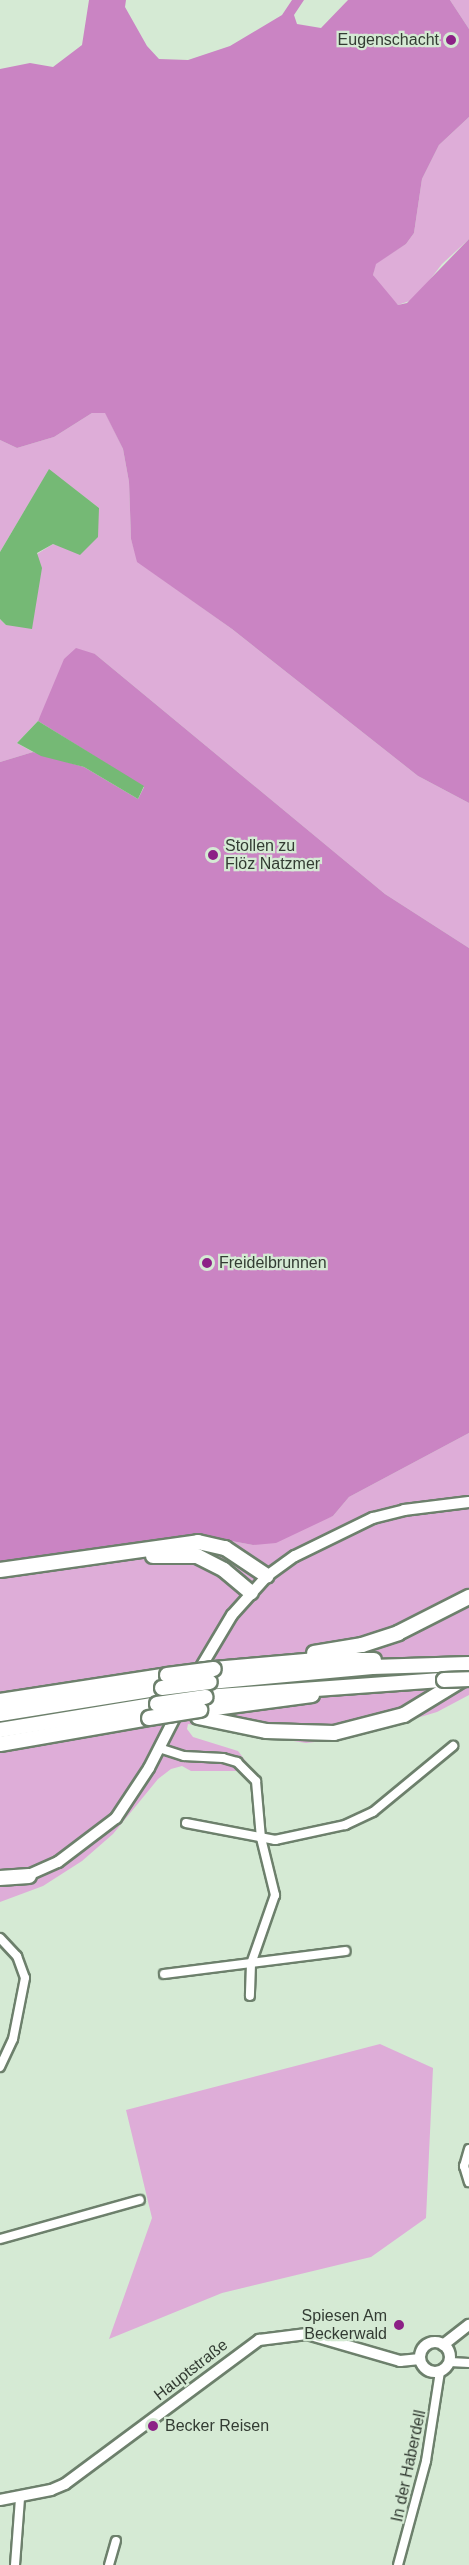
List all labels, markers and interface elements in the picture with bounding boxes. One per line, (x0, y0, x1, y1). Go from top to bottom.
place label: Eugenschacht (338, 30, 439, 50)
marker: Eugenschacht (444, 33, 458, 47)
place label: Stollen zu Flöz Natzmer (225, 836, 320, 874)
marker: Stollen zu Flöz Natzmer (206, 848, 220, 862)
place label: Freidelbrunnen (219, 1253, 327, 1273)
marker: Freidelbrunnen (200, 1256, 214, 1270)
place label: Spiesen Am Beckerwald (301, 2306, 387, 2344)
marker: Spiesen Am Beckerwald (392, 2318, 406, 2332)
street label: Hauptstraße (150, 2335, 232, 2405)
street label: In der Haberdell (388, 2408, 430, 2524)
place label: Becker Reisen (165, 2416, 269, 2436)
marker: Becker Reisen (146, 2419, 160, 2433)

